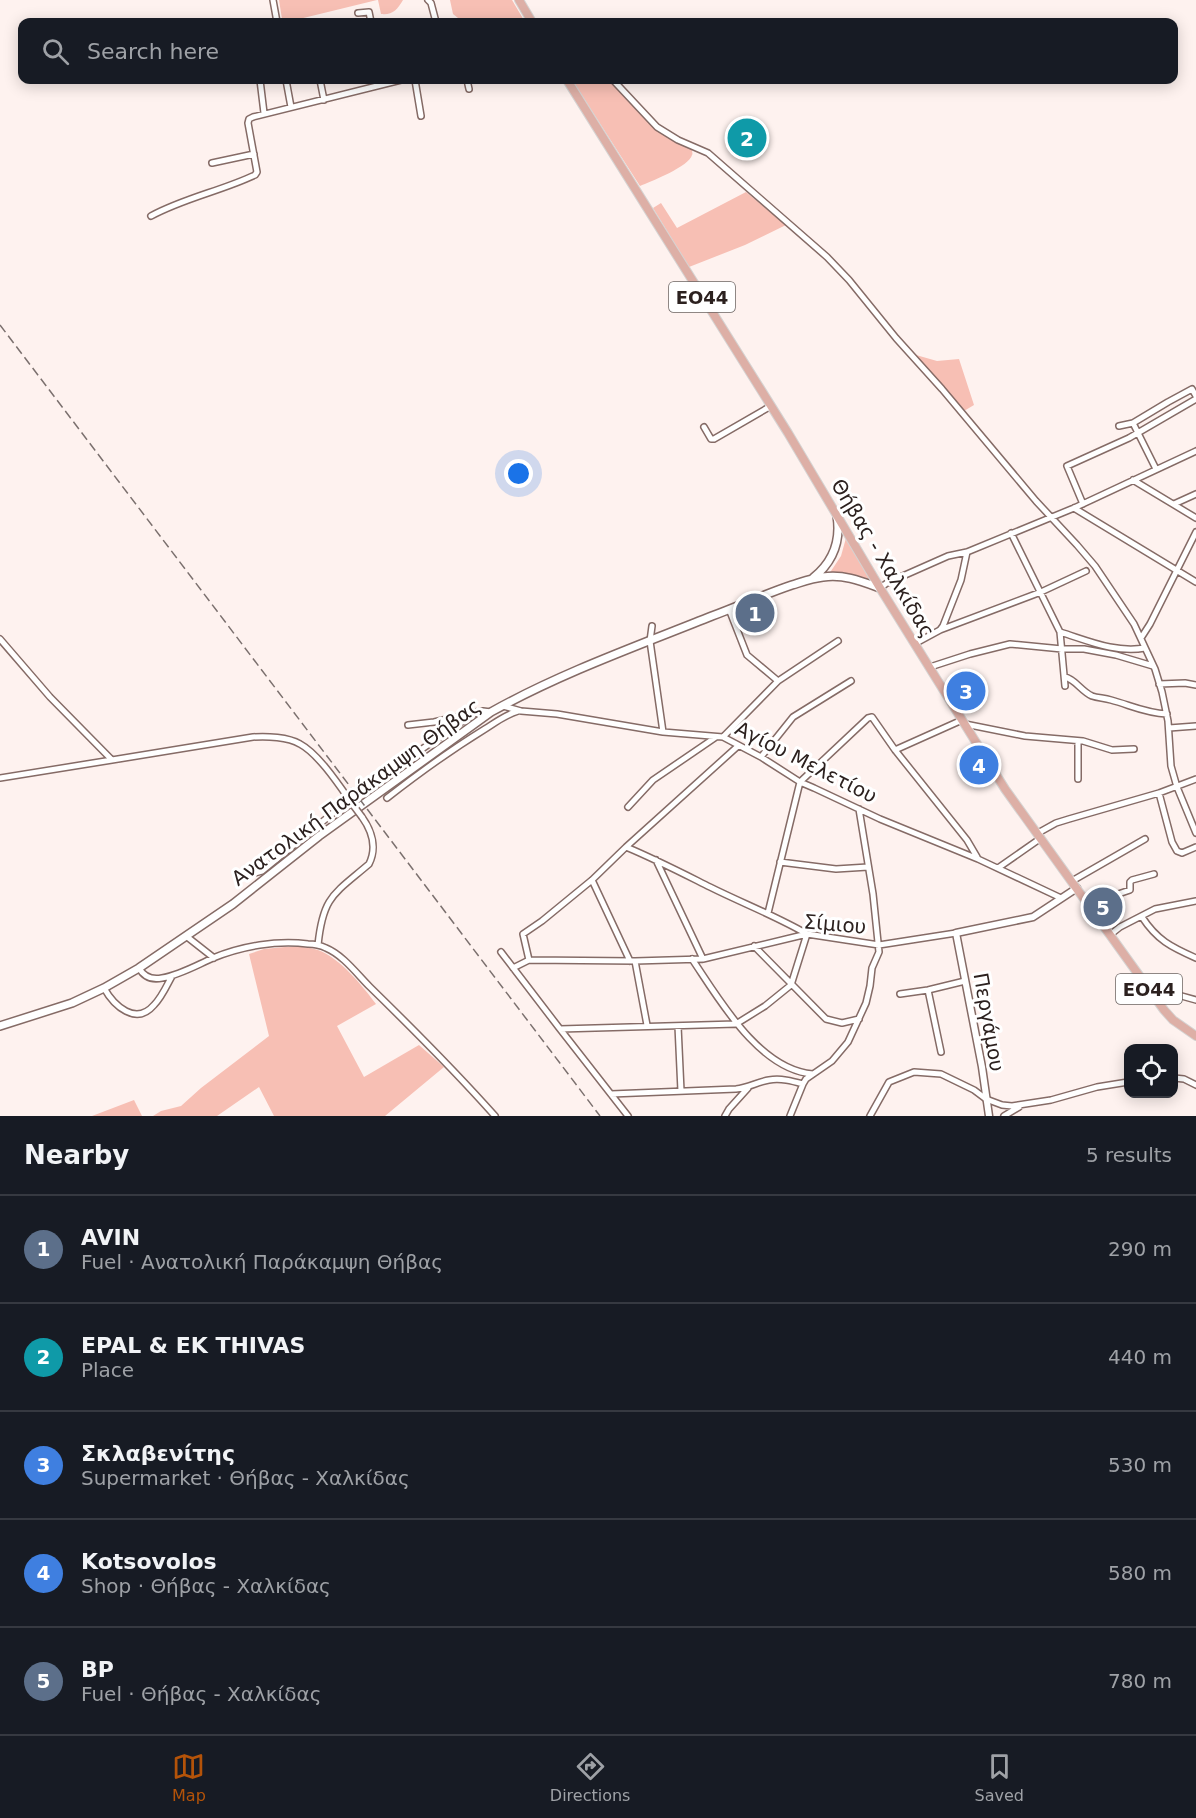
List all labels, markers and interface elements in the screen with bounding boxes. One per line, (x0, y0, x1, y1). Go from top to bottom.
search box (18, 18, 1178, 84)
icon: search (39, 35, 72, 68)
text: Search here (87, 39, 219, 64)
pin: 2 (728, 116, 766, 160)
road number: ΕΟ44 (669, 282, 735, 312)
your location (504, 459, 533, 488)
street label: Θήβας - Χαλκίδας (826, 474, 940, 642)
pin: 1 (736, 590, 774, 636)
pin: 3 (946, 668, 986, 714)
street label: Ανατολική Παράκαμψη Θήβας (227, 694, 485, 890)
street label: Αγίου Μελετίου (731, 716, 881, 808)
pin: 4 (960, 742, 998, 788)
pin: 5 (1084, 884, 1122, 930)
street label: Σίμιου (803, 909, 867, 939)
street label: Περγάμου (968, 971, 1010, 1073)
road number: ΕΟ44 (1116, 974, 1182, 1004)
map controls (1124, 1044, 1178, 1098)
button: locate (1124, 1044, 1178, 1098)
text: Nearby (24, 1140, 129, 1170)
text: 5 results (1086, 1143, 1172, 1167)
text: AVIN (81, 1225, 140, 1250)
text: 1 (37, 1237, 50, 1261)
text: 290 m (1108, 1237, 1172, 1261)
text: Fuel · Ανατολική Παράκαμψη Θήβας (81, 1250, 443, 1274)
text: EPAL & EK THIVAS (81, 1333, 305, 1358)
text: 2 (37, 1345, 50, 1369)
text: 440 m (1108, 1345, 1172, 1369)
text: Place (81, 1358, 134, 1382)
text: Σκλαβενίτης (81, 1441, 235, 1466)
text: 3 (37, 1453, 50, 1477)
text: 530 m (1108, 1453, 1172, 1477)
text: Supermarket · Θήβας - Χαλκίδας (81, 1466, 410, 1490)
text: Kotsovolos (81, 1549, 217, 1574)
text: 4 (37, 1561, 50, 1585)
text: 580 m (1108, 1561, 1172, 1585)
text: Shop · Θήβας - Χαλκίδας (81, 1574, 331, 1598)
text: BP (81, 1657, 114, 1682)
text: 5 (37, 1669, 50, 1693)
text: 780 m (1108, 1669, 1172, 1693)
text: Fuel · Θήβας - Χαλκίδας (81, 1682, 322, 1706)
tab: Map (172, 1750, 206, 1805)
tab: Directions (550, 1750, 630, 1805)
tab: Saved (975, 1750, 1024, 1805)

